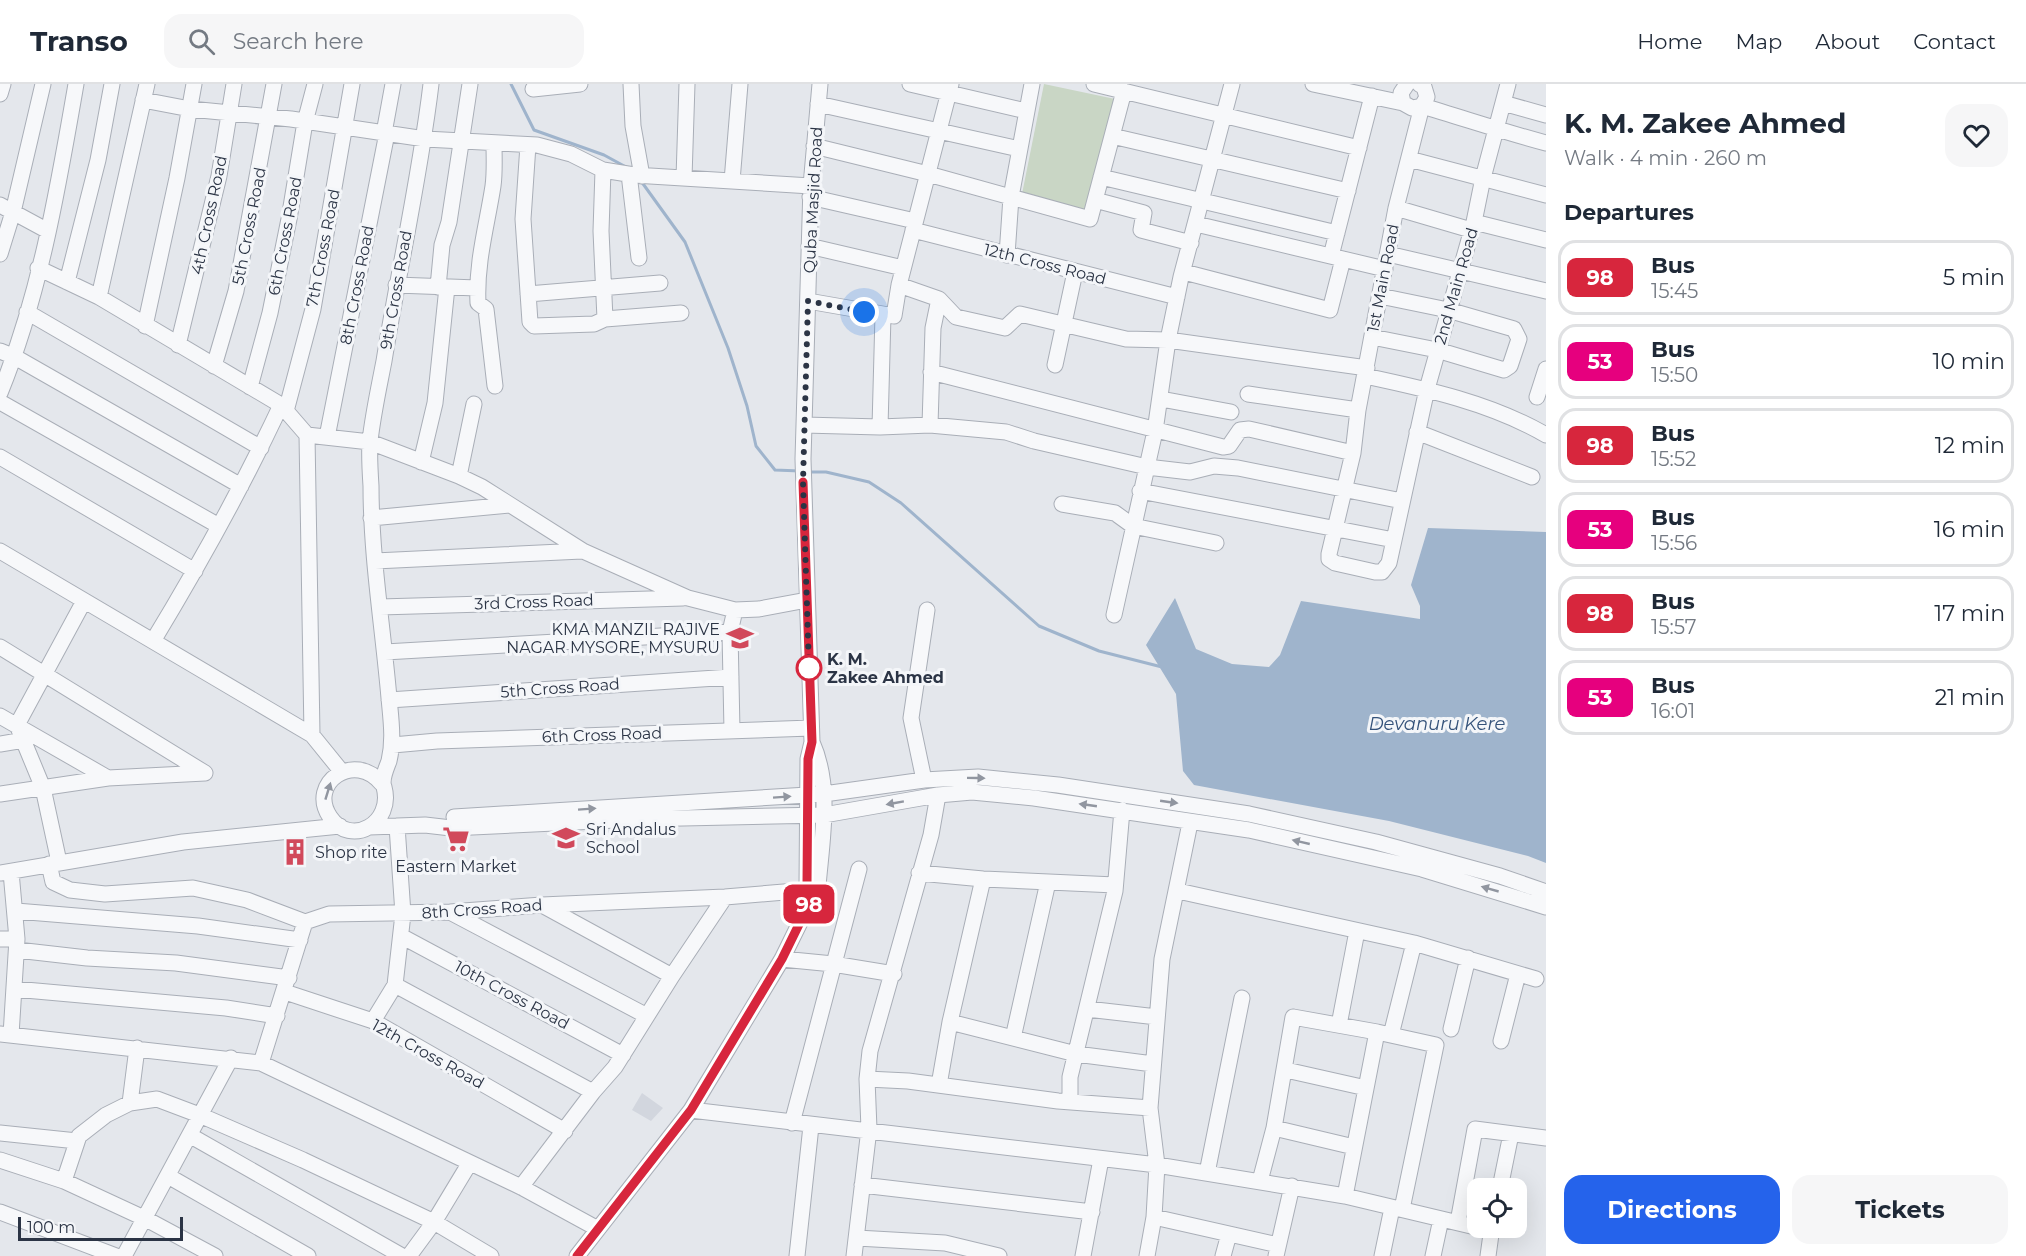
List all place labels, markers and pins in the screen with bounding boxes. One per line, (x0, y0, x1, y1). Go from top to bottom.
place label: KMA MANZIL RAJIVE NAGAR MYSORE, MYSURU (506, 620, 720, 657)
school or university icon: KMA MANZIL RAJIVE NAGAR MYSORE, MYSURU (725, 623, 755, 653)
place label: K. M. Zakee Ahmed (827, 650, 944, 687)
marker: K. M. Zakee Ahmed (796, 655, 822, 681)
place label: Sri Andalus School (586, 820, 676, 857)
school or university icon: Sri Andalus School (551, 823, 581, 853)
supermarket icon: Eastern Market (441, 824, 471, 854)
building icon: Shop rite (280, 837, 310, 867)
place label: Shop rite (315, 843, 387, 862)
place label: Eastern Market (395, 857, 517, 876)

